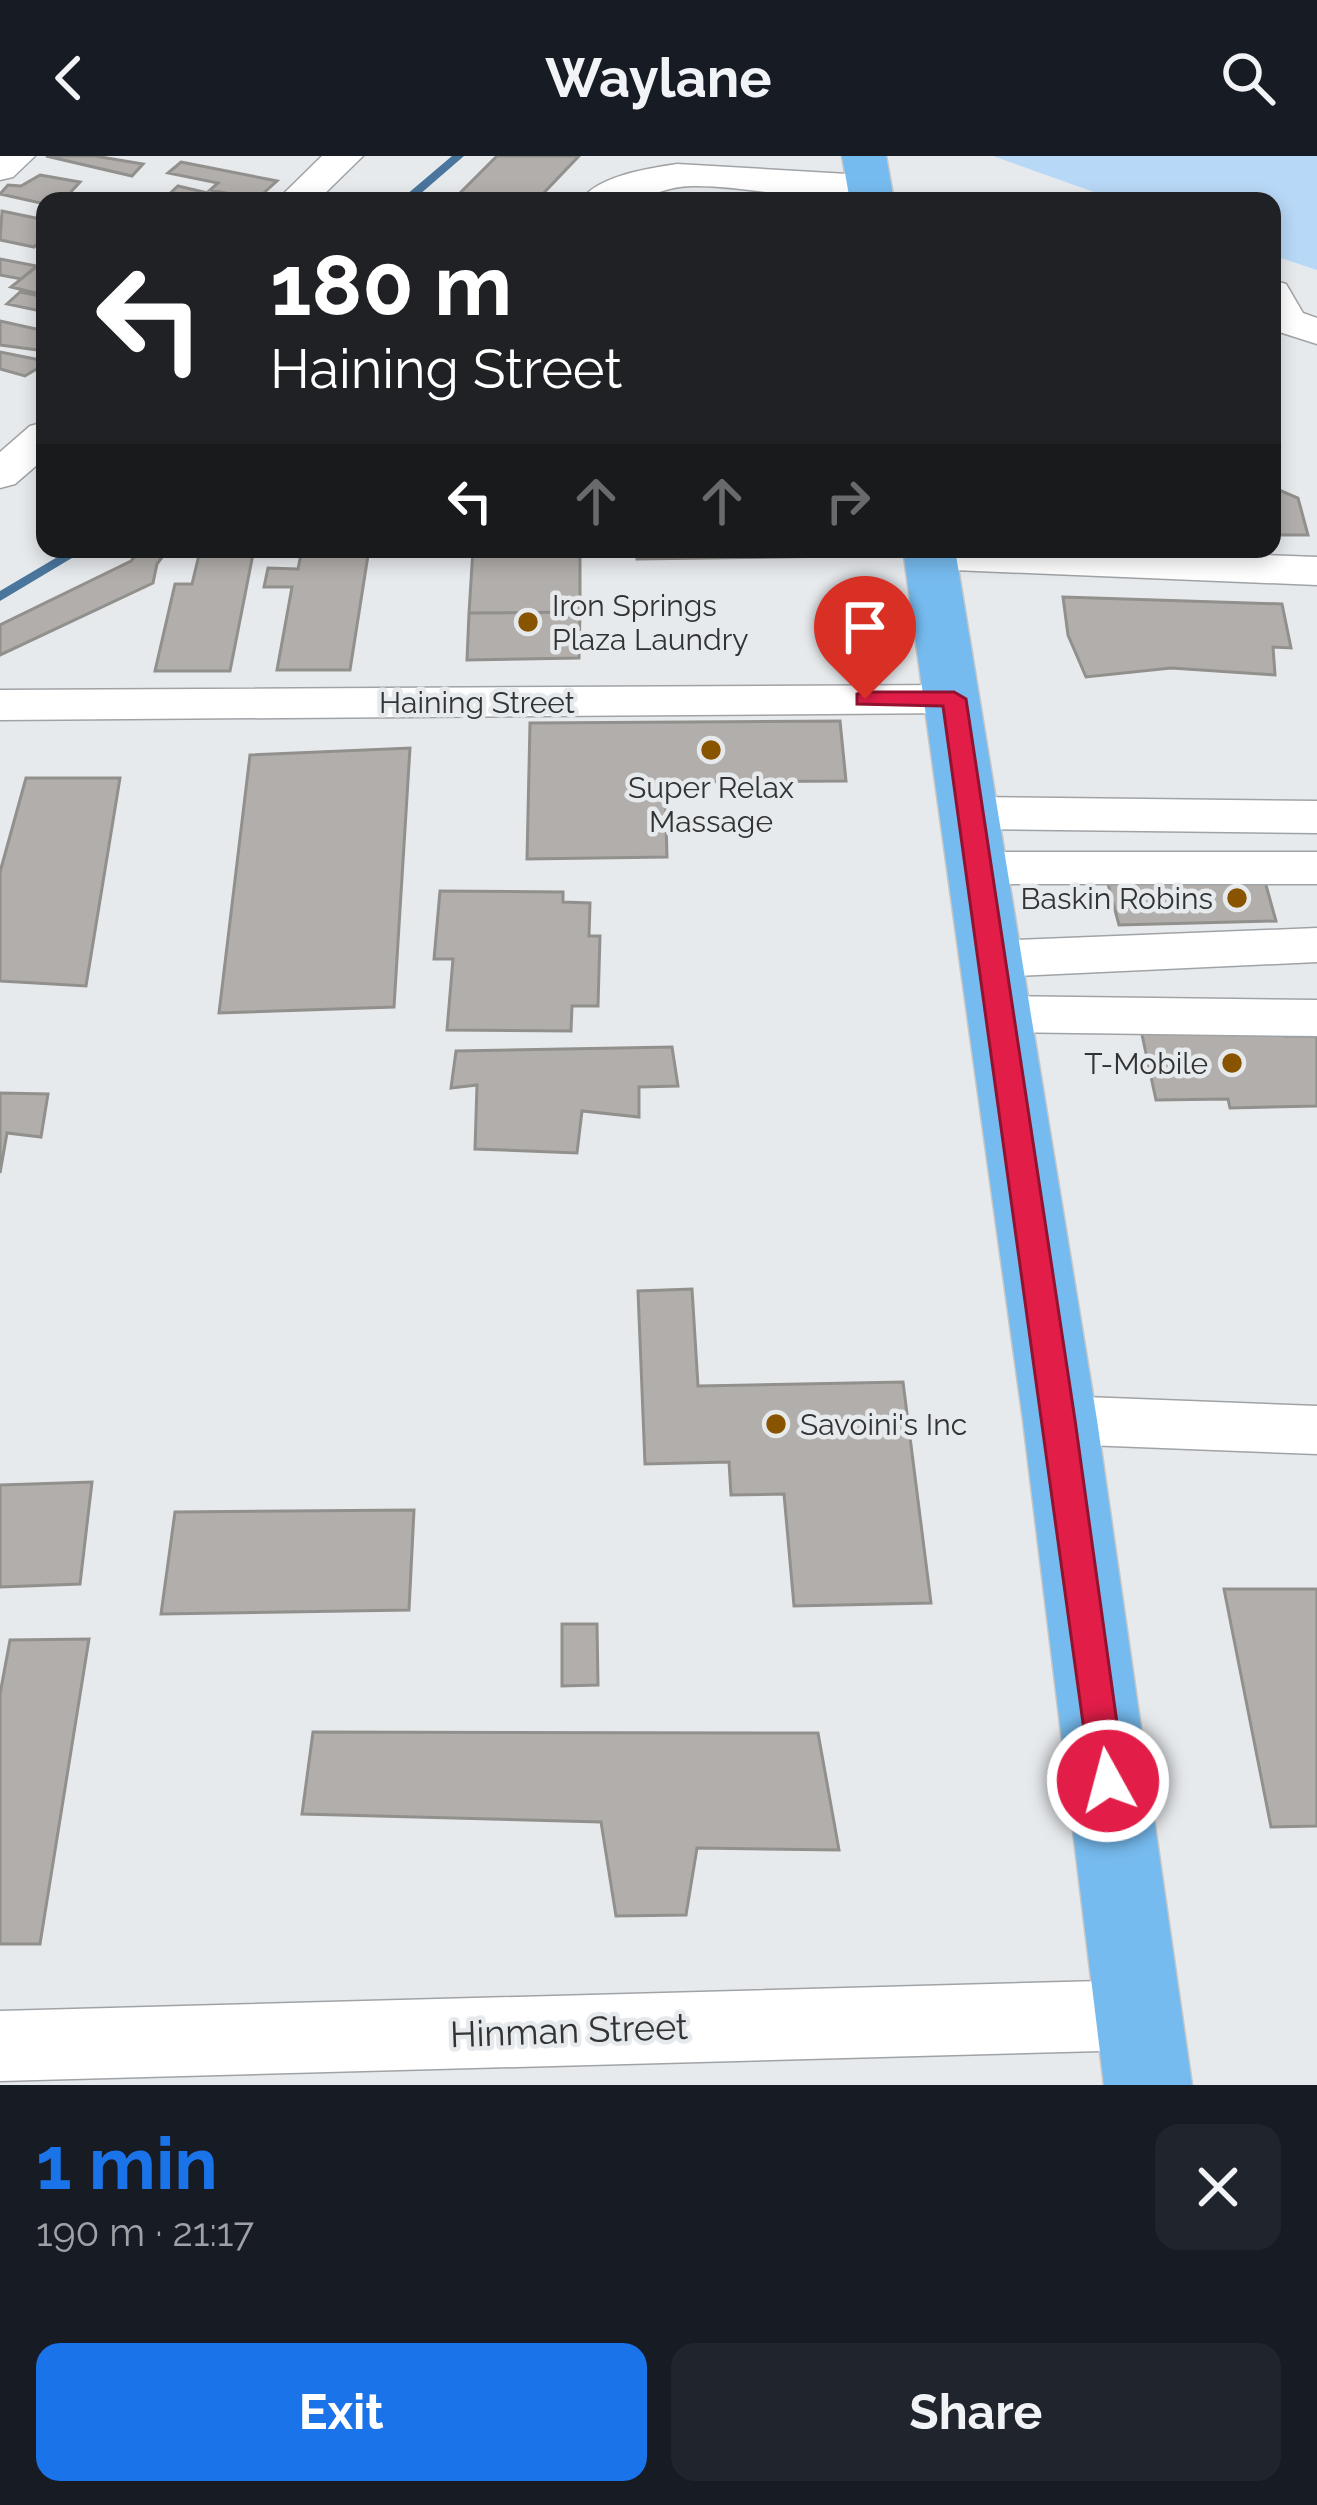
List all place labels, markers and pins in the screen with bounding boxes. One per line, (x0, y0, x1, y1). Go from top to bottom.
pin (814, 576, 916, 699)
place label: Iron Springs Plaza Laundry (552, 588, 749, 657)
marker: Iron Springs Plaza Laundry (515, 609, 541, 635)
marker: Super Relax Massage (698, 737, 724, 763)
place label: Super Relax Massage (628, 770, 794, 839)
place label: Baskin Robins (1021, 881, 1213, 916)
marker: Baskin Robins (1224, 885, 1250, 911)
place label: T-Mobile (1084, 1046, 1208, 1081)
marker: T-Mobile (1219, 1050, 1245, 1076)
place label: Savoini's Inc (800, 1407, 967, 1442)
marker: Savoini's Inc (763, 1411, 789, 1437)

